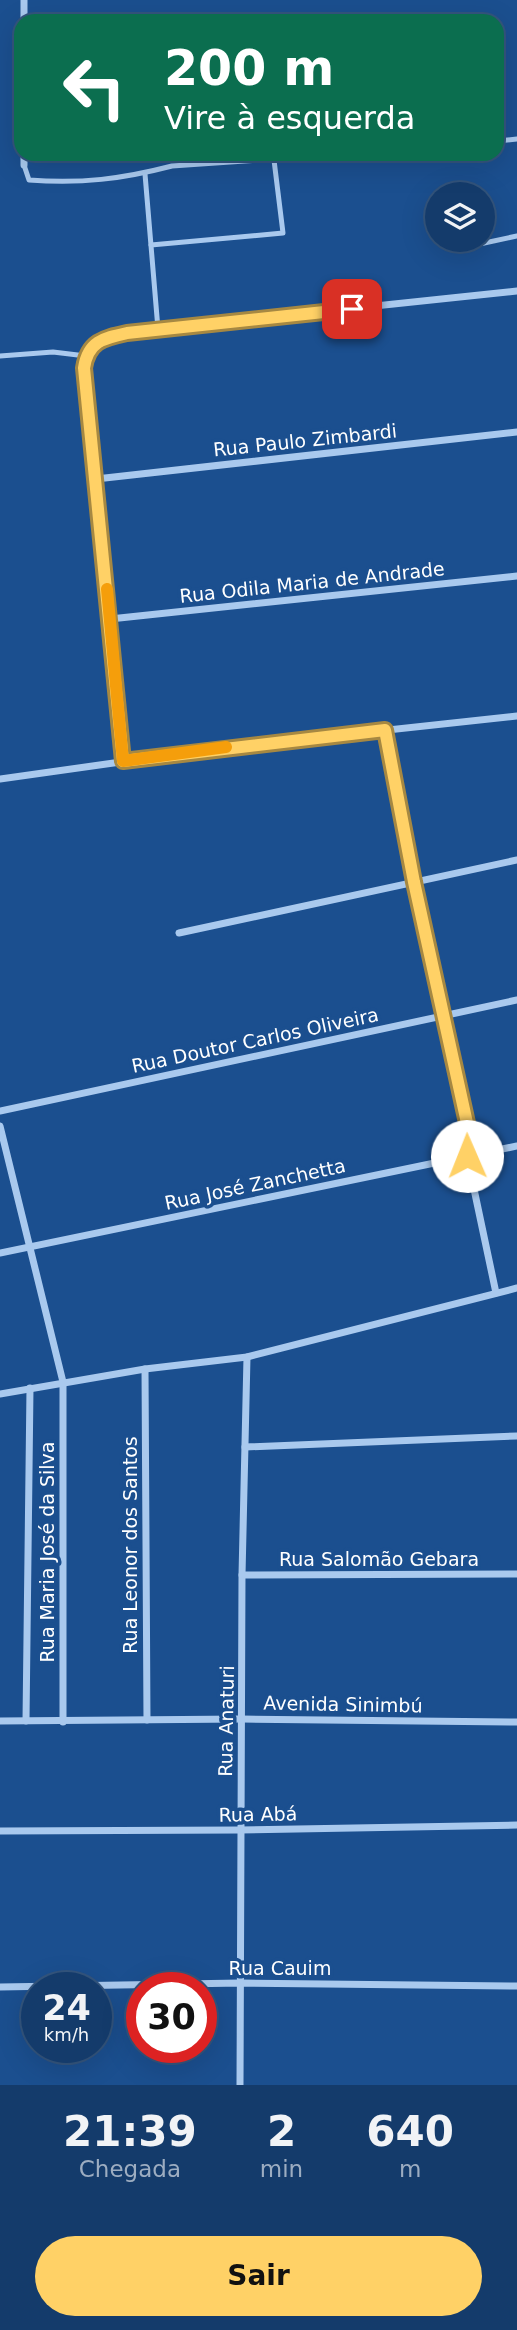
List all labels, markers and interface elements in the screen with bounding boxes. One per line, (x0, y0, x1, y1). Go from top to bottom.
text: 200 m (164, 40, 334, 97)
icon: left (49, 42, 140, 133)
text: Vire à esquerda (164, 99, 415, 137)
map controls (425, 182, 495, 252)
button: layers (425, 182, 495, 252)
pin (322, 279, 382, 339)
icon: arrive (333, 290, 371, 328)
street label: Rua Paulo Zimbardi (212, 419, 398, 461)
street label: Rua Odila Maria de Andrade (178, 557, 446, 607)
street label: Rua Doutor Carlos Oliveira (129, 1003, 381, 1077)
position arrow (430, 1119, 504, 1193)
street label: Rua José Zanchetta (163, 1154, 347, 1214)
street label: Rua Leonor dos Santos (119, 1436, 141, 1654)
street label: Rua Maria José da Silva (36, 1442, 58, 1663)
street label: Rua Salomão Gebara (279, 1548, 479, 1570)
street label: Rua Anaturi (214, 1665, 238, 1777)
street label: Avenida Sinimbú (263, 1692, 423, 1716)
street label: Rua Abá (218, 1802, 298, 1826)
street label: Rua Cauim (229, 1957, 331, 1979)
speed limit sign: 30 (126, 1972, 217, 2063)
text: 24 (42, 1988, 91, 2028)
text: km/h (44, 2024, 89, 2045)
text: 21:39 (63, 2107, 197, 2156)
text: 2 (267, 2107, 296, 2156)
text: 640 (366, 2107, 454, 2156)
text: Chegada (79, 2156, 181, 2182)
text: min (260, 2156, 303, 2182)
text: m (399, 2156, 421, 2182)
button: Sair (35, 2236, 482, 2316)

